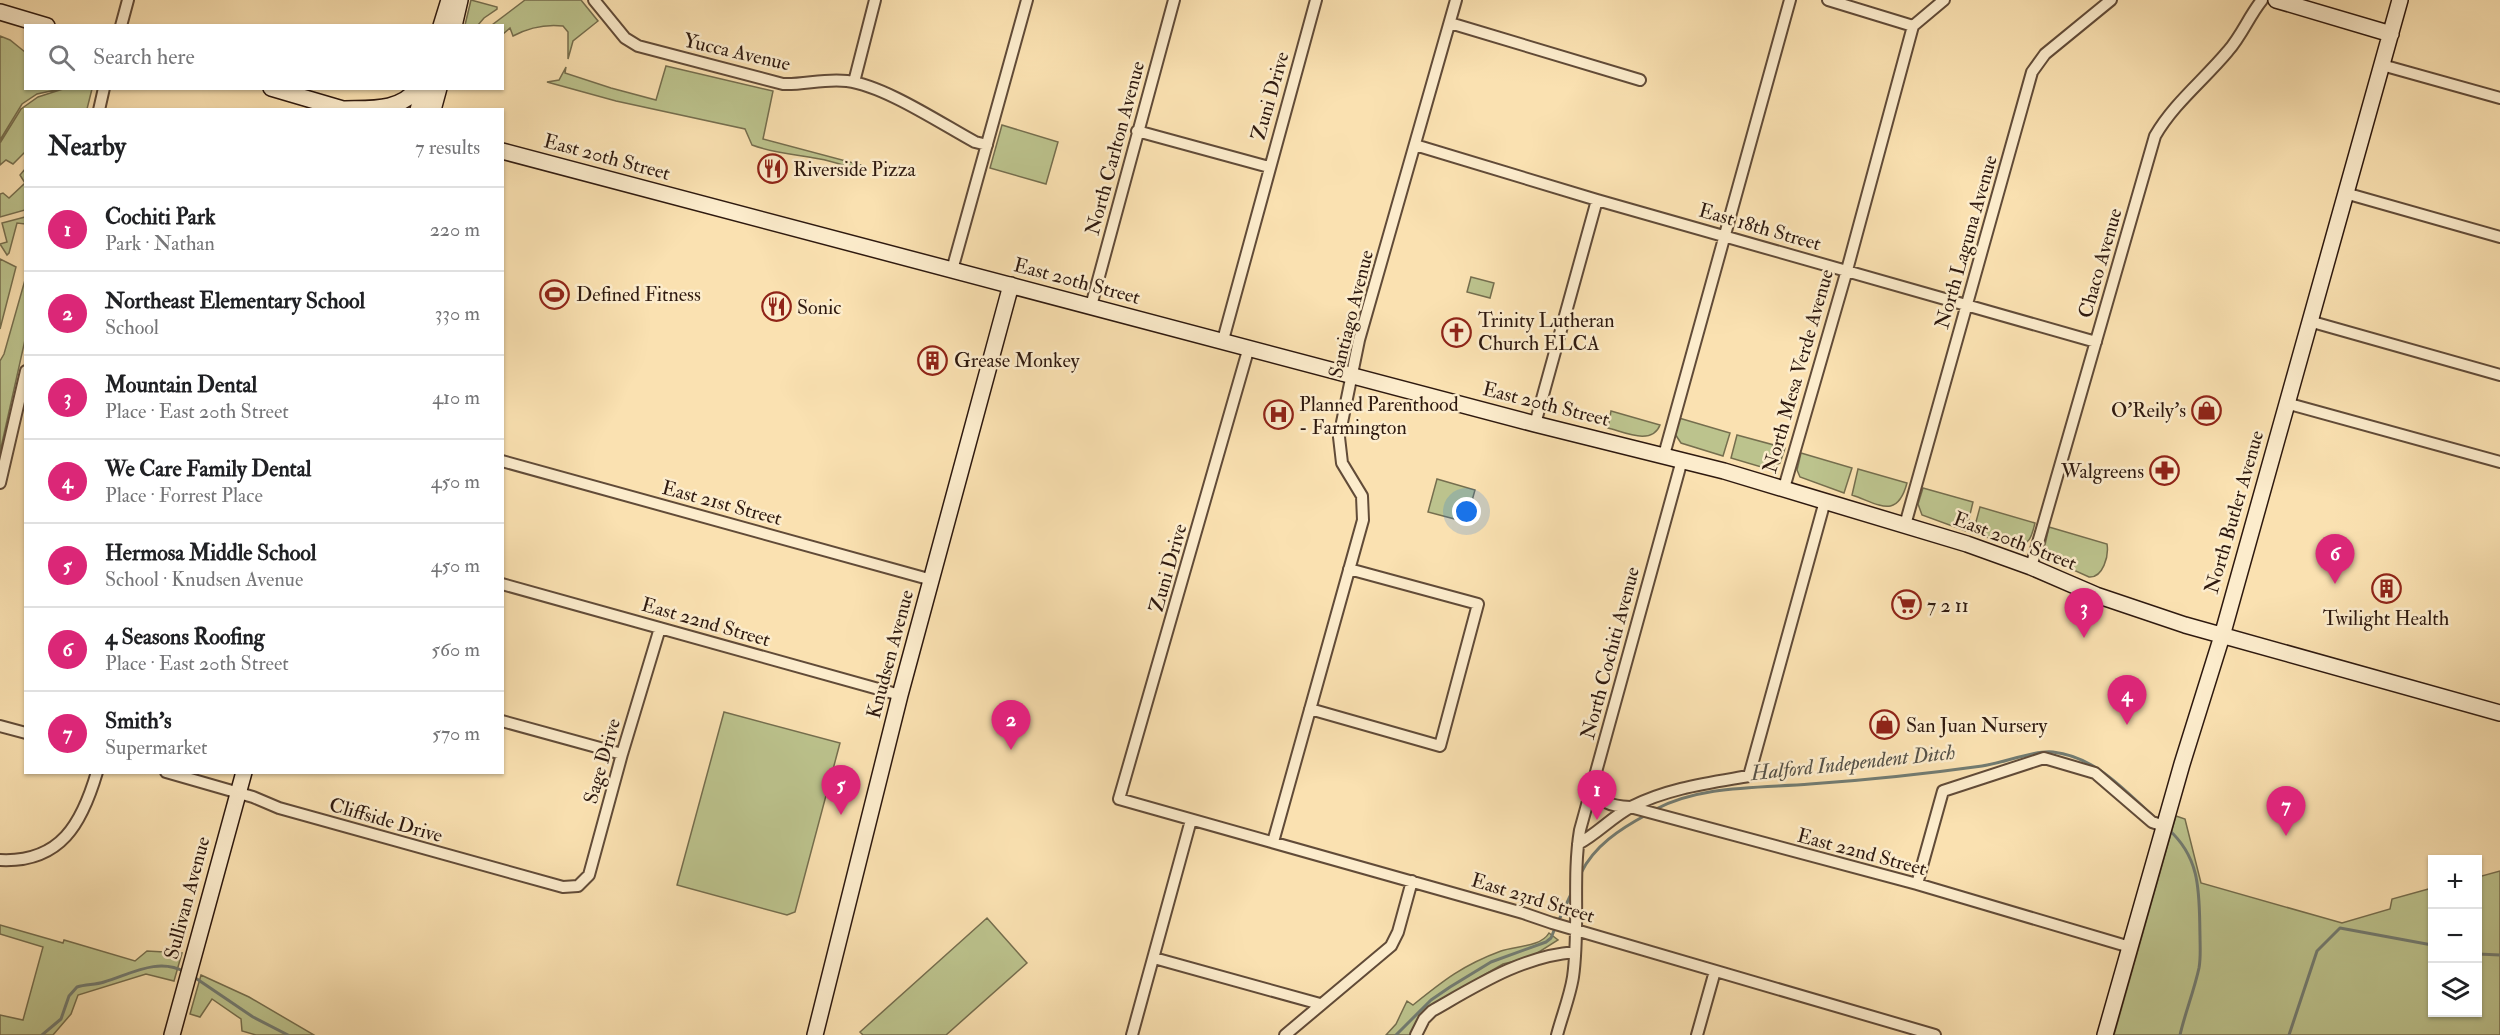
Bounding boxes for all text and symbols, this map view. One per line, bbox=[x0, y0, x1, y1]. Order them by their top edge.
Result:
search box bbox=[24, 24, 504, 90]
street label: Yucca Avenue bbox=[681, 28, 793, 76]
icon: search bbox=[45, 41, 78, 74]
text: Search here bbox=[93, 43, 195, 71]
street label: Zuni Drive bbox=[1245, 49, 1295, 143]
street label: North Carlton Avenue bbox=[1080, 58, 1150, 238]
street label: East 20th Street bbox=[541, 128, 673, 186]
text: Nearby bbox=[48, 131, 126, 163]
text: 7 results bbox=[415, 135, 480, 160]
street label: North Laguna Avenue bbox=[1929, 152, 2003, 332]
restaurant icon: Riverside Pizza bbox=[756, 153, 788, 185]
place label: Riverside Pizza bbox=[793, 157, 917, 182]
street label: East 18th Street bbox=[1696, 198, 1825, 257]
text: Cochiti Park bbox=[105, 203, 216, 231]
street label: Chaco Avenue bbox=[2072, 205, 2128, 321]
text: 1 bbox=[64, 217, 71, 242]
text: 220 m bbox=[430, 217, 480, 242]
text: Park · Nathan bbox=[105, 231, 215, 256]
street label: Santiago Avenue bbox=[1323, 247, 1379, 381]
street label: East 20th Street bbox=[1011, 252, 1143, 310]
street label: North Mesa Verde Avenue bbox=[1757, 266, 1839, 476]
sports icon: Defined Fitness bbox=[539, 278, 571, 310]
place label: Defined Fitness bbox=[576, 282, 701, 307]
text: Northeast Elementary School bbox=[105, 287, 365, 315]
restaurant icon: Sonic bbox=[760, 291, 792, 323]
place label: Sonic bbox=[797, 295, 841, 320]
text: 2 bbox=[62, 301, 73, 326]
text: 330 m bbox=[435, 301, 480, 326]
place label: Trinity Lutheran Church ELCA bbox=[1478, 308, 1615, 356]
text: School bbox=[105, 315, 159, 340]
church icon: Trinity Lutheran Church ELCA bbox=[1441, 316, 1473, 348]
building icon: Grease Monkey bbox=[917, 344, 949, 376]
place label: Grease Monkey bbox=[954, 348, 1081, 373]
text: Mountain Dental bbox=[105, 371, 257, 399]
street label: East 20th Street bbox=[1480, 376, 1613, 432]
text: 3 bbox=[64, 385, 71, 410]
text: 410 m bbox=[432, 385, 480, 410]
place label: Planned Parenthood - Farmington bbox=[1299, 392, 1459, 440]
shop icon: O'Reily's bbox=[2191, 394, 2223, 426]
place label: O'Reily's bbox=[2111, 398, 2186, 423]
text: Place · East 20th Street bbox=[105, 399, 289, 424]
hospital icon: Planned Parenthood - Farmington bbox=[1262, 399, 1294, 431]
street label: North Butler Avenue bbox=[2199, 428, 2269, 596]
text: We Care Family Dental bbox=[105, 455, 311, 483]
pharmacy icon: Walgreens bbox=[2149, 455, 2181, 487]
place label: Walgreens bbox=[2060, 459, 2144, 484]
text: 4 bbox=[62, 469, 73, 494]
text: 450 m bbox=[431, 469, 480, 494]
street label: East 21st Street bbox=[659, 475, 785, 531]
text: Place · Forrest Place bbox=[105, 483, 263, 508]
your location bbox=[1452, 497, 1481, 526]
street label: East 20th Street bbox=[1950, 506, 2081, 576]
street label: Zuni Drive bbox=[1143, 521, 1193, 615]
pin: 6 bbox=[2316, 534, 2354, 584]
text: Hermosa Middle School bbox=[105, 539, 316, 567]
text: 5 bbox=[63, 553, 72, 578]
text: 450 m bbox=[431, 553, 480, 578]
street label: North Cochiti Avenue bbox=[1575, 564, 1645, 742]
text: School · Knudsen Avenue bbox=[105, 567, 303, 592]
building icon: Twilight Health bbox=[2370, 572, 2402, 604]
street label: Knudsen Avenue bbox=[861, 587, 919, 721]
pin: 3 bbox=[2064, 588, 2104, 638]
supermarket icon: 7 2 11 bbox=[1890, 589, 1922, 621]
street label: East 22nd Street bbox=[639, 592, 774, 652]
place label: 7 2 11 bbox=[1927, 593, 1969, 618]
place label: Twilight Health bbox=[2323, 606, 2450, 631]
text: 4 Seasons Roofing bbox=[105, 623, 265, 651]
text: 6 bbox=[62, 637, 73, 662]
text: 560 m bbox=[431, 637, 480, 662]
text: Place · East 20th Street bbox=[105, 651, 289, 676]
pin: 4 bbox=[2108, 676, 2146, 725]
pin: 2 bbox=[992, 700, 1030, 750]
text: Smith's bbox=[105, 707, 171, 735]
shop icon: San Juan Nursery bbox=[1869, 709, 1901, 741]
place label: San Juan Nursery bbox=[1906, 713, 2049, 738]
street label: Sage Drive bbox=[578, 715, 626, 807]
text: 7 bbox=[63, 721, 72, 746]
text: 570 m bbox=[432, 721, 480, 746]
text: Supermarket bbox=[105, 735, 208, 760]
water label: Halford Independent Ditch bbox=[1748, 739, 1957, 787]
pin: 5 bbox=[822, 766, 860, 815]
pin: 1 bbox=[1578, 770, 1616, 820]
pin: 7 bbox=[2266, 786, 2306, 836]
street label: Cliffside Drive bbox=[326, 792, 446, 848]
street label: East 22nd Street bbox=[1795, 823, 1930, 881]
street label: Sullivan Avenue bbox=[159, 834, 215, 962]
map controls bbox=[2428, 855, 2482, 1017]
button: + bbox=[2428, 855, 2482, 909]
street label: East 23rd Street bbox=[1468, 867, 1598, 929]
button: − bbox=[2428, 909, 2482, 963]
button: layers bbox=[2428, 963, 2482, 1017]

